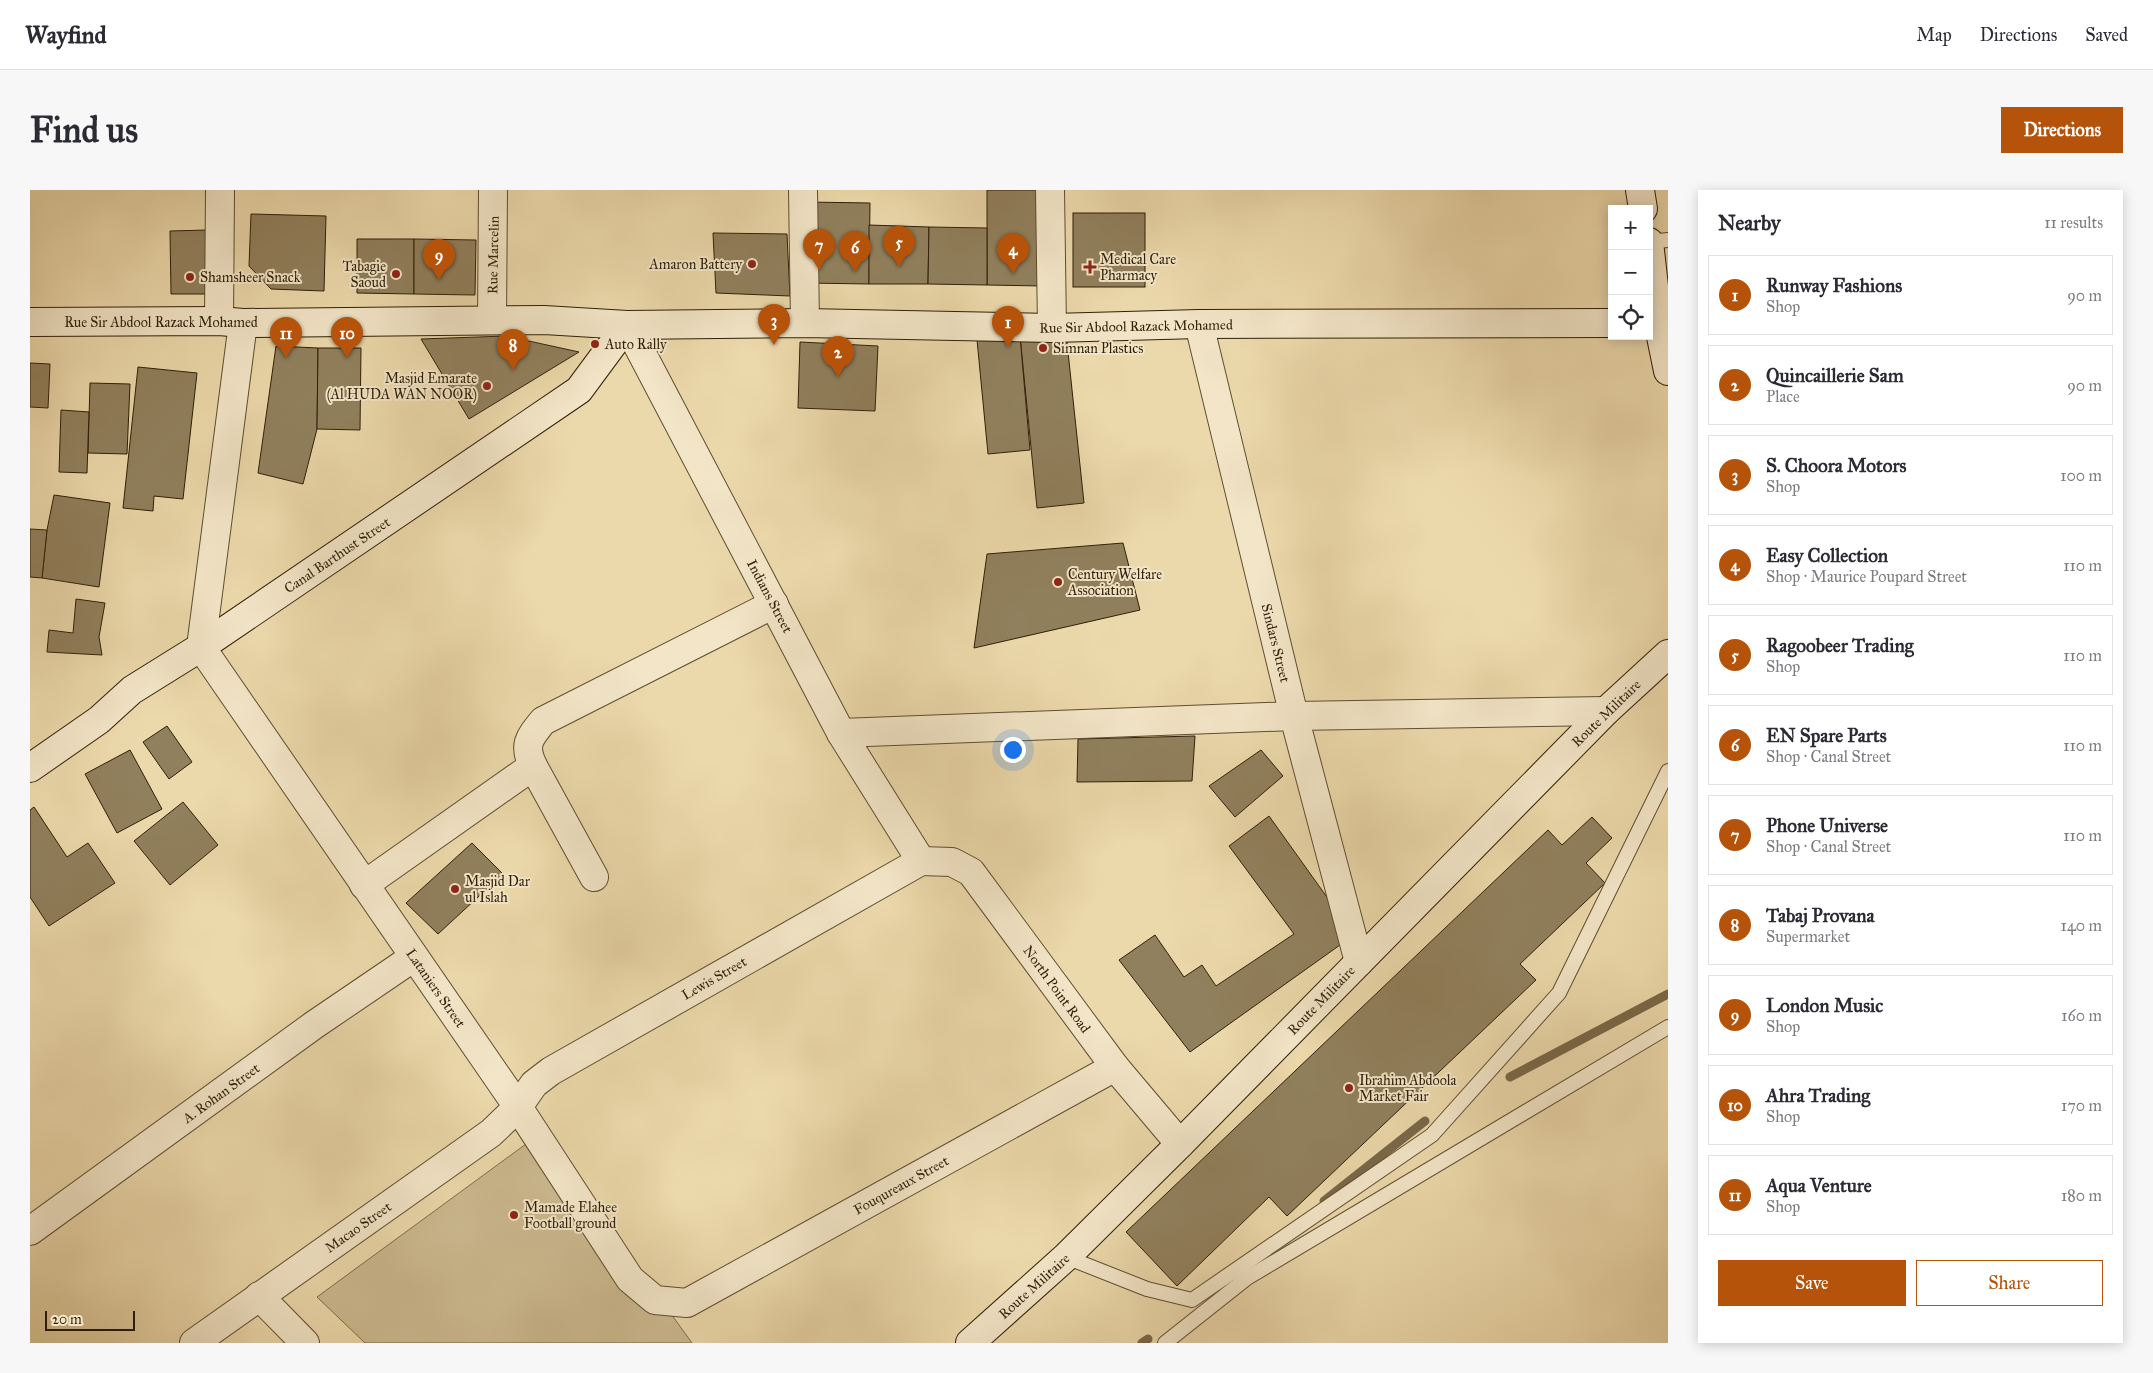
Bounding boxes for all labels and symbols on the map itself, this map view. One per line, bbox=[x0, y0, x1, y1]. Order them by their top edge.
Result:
street label: Rue Marcelin bbox=[484, 215, 503, 294]
pin: 5 bbox=[883, 226, 915, 267]
pin: 7 bbox=[803, 229, 835, 270]
pin: 6 bbox=[839, 231, 871, 272]
pin: 4 bbox=[997, 233, 1029, 274]
pin: 9 bbox=[423, 239, 455, 280]
place label: Medical Care Pharmacy bbox=[1100, 251, 1176, 284]
place label: Amaron Battery bbox=[648, 256, 742, 273]
place label: Tabagie Saoud bbox=[342, 258, 386, 291]
marker: Amaron Battery bbox=[746, 258, 758, 270]
marker: Medical Care Pharmacy bbox=[1084, 261, 1096, 273]
marker: Tabagie Saoud bbox=[390, 268, 402, 280]
place label: Shamsheer Snack bbox=[200, 269, 301, 286]
marker: Shamsheer Snack bbox=[184, 271, 196, 283]
pin: 3 bbox=[758, 304, 790, 345]
pin: 1 bbox=[992, 306, 1024, 347]
street label: Rue Sir Abdool Razack Mohamed bbox=[64, 314, 258, 331]
street label: Rue Sir Abdool Razack Mohamed bbox=[1039, 316, 1233, 337]
pin: 11 bbox=[270, 317, 302, 358]
pin: 10 bbox=[331, 317, 363, 358]
pin: 8 bbox=[497, 329, 529, 370]
place label: Auto Rally bbox=[604, 336, 667, 353]
pin: 2 bbox=[822, 336, 854, 377]
marker: Auto Rally bbox=[589, 338, 601, 350]
place label: Simnan Plastics bbox=[1053, 340, 1143, 357]
marker: Simnan Plastics bbox=[1037, 342, 1049, 354]
place label: Masjid Emarate (Al HUDA WAN NOOR) bbox=[327, 370, 477, 404]
marker: Masjid Emarate (Al HUDA WAN NOOR) bbox=[481, 380, 493, 392]
street label: Canal Barthust Street bbox=[281, 514, 394, 597]
street label: Indians Street bbox=[743, 557, 796, 636]
place label: Century Welfare Association bbox=[1067, 566, 1162, 599]
marker: Century Welfare Association bbox=[1052, 576, 1064, 588]
street label: Sindars Street bbox=[1258, 602, 1294, 684]
street label: Route Militaire bbox=[1568, 676, 1645, 751]
your location bbox=[1000, 737, 1026, 763]
place label: Masjid Dar ul Islah bbox=[465, 873, 531, 906]
marker: Masjid Dar ul Islah bbox=[449, 883, 461, 895]
street label: North Point Road bbox=[1019, 942, 1094, 1036]
street label: Lataniers Street bbox=[402, 946, 469, 1031]
street label: Lewis Street bbox=[679, 953, 750, 1004]
street label: Route Militaire bbox=[1284, 962, 1359, 1039]
street label: A. Rohan Street bbox=[179, 1060, 263, 1128]
place label: Ibrahim Abdoola Market Fair bbox=[1359, 1072, 1457, 1105]
marker: Ibrahim Abdoola Market Fair bbox=[1343, 1082, 1355, 1094]
street label: Fouqureaux Street bbox=[851, 1152, 952, 1219]
street label: Macao Street bbox=[322, 1198, 395, 1256]
place label: Mamade Elahee Football ground bbox=[524, 1199, 617, 1232]
marker: Mamade Elahee Football ground bbox=[508, 1209, 520, 1221]
street label: Route Militaire bbox=[995, 1250, 1073, 1323]
scale bar bbox=[45, 1308, 135, 1331]

